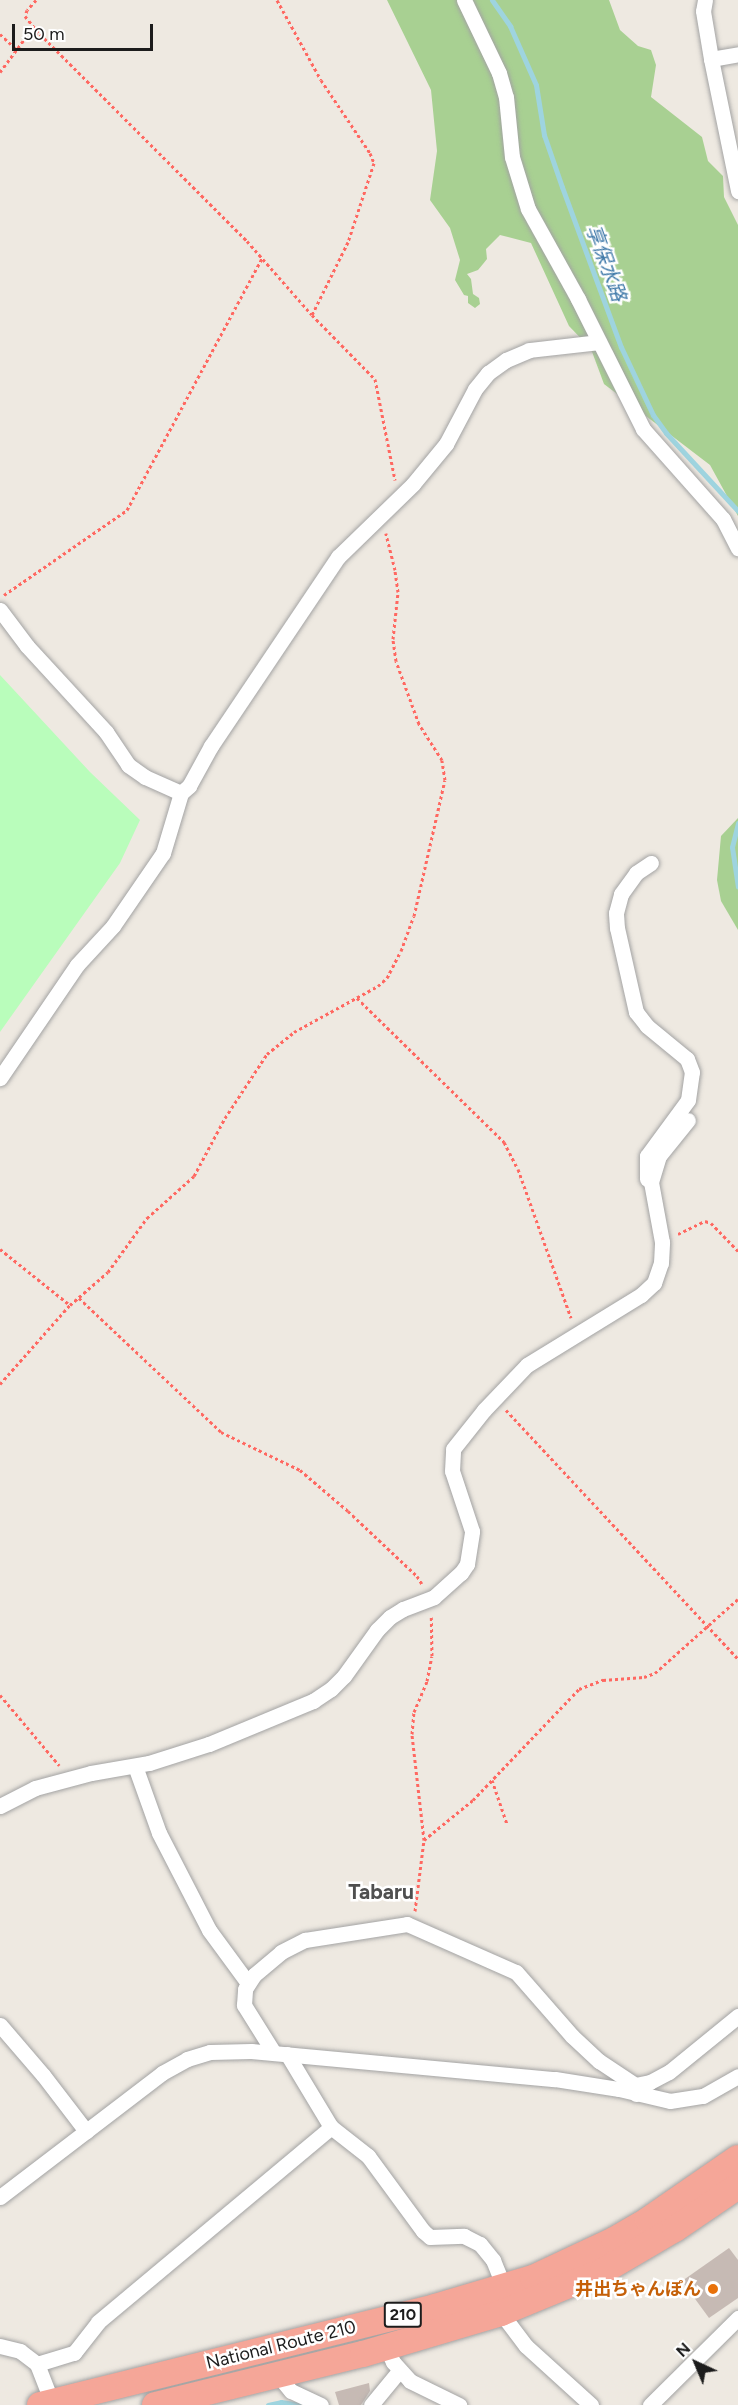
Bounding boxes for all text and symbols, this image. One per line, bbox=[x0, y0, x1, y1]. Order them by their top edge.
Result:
scale bar bbox=[15, 12, 156, 50]
text: 50 m bbox=[23, 23, 65, 45]
water label: 享保水路 bbox=[581, 221, 631, 305]
district label: Tabaru bbox=[348, 1879, 414, 1905]
place label: 井出ちゃんぽん bbox=[575, 2278, 701, 2300]
marker: 井出ちゃんぽん bbox=[706, 2282, 720, 2296]
road number: 210 bbox=[384, 2302, 422, 2328]
street label: National Route 210 bbox=[204, 2316, 358, 2374]
north arrow bbox=[666, 2333, 726, 2393]
text: N bbox=[672, 2339, 694, 2361]

